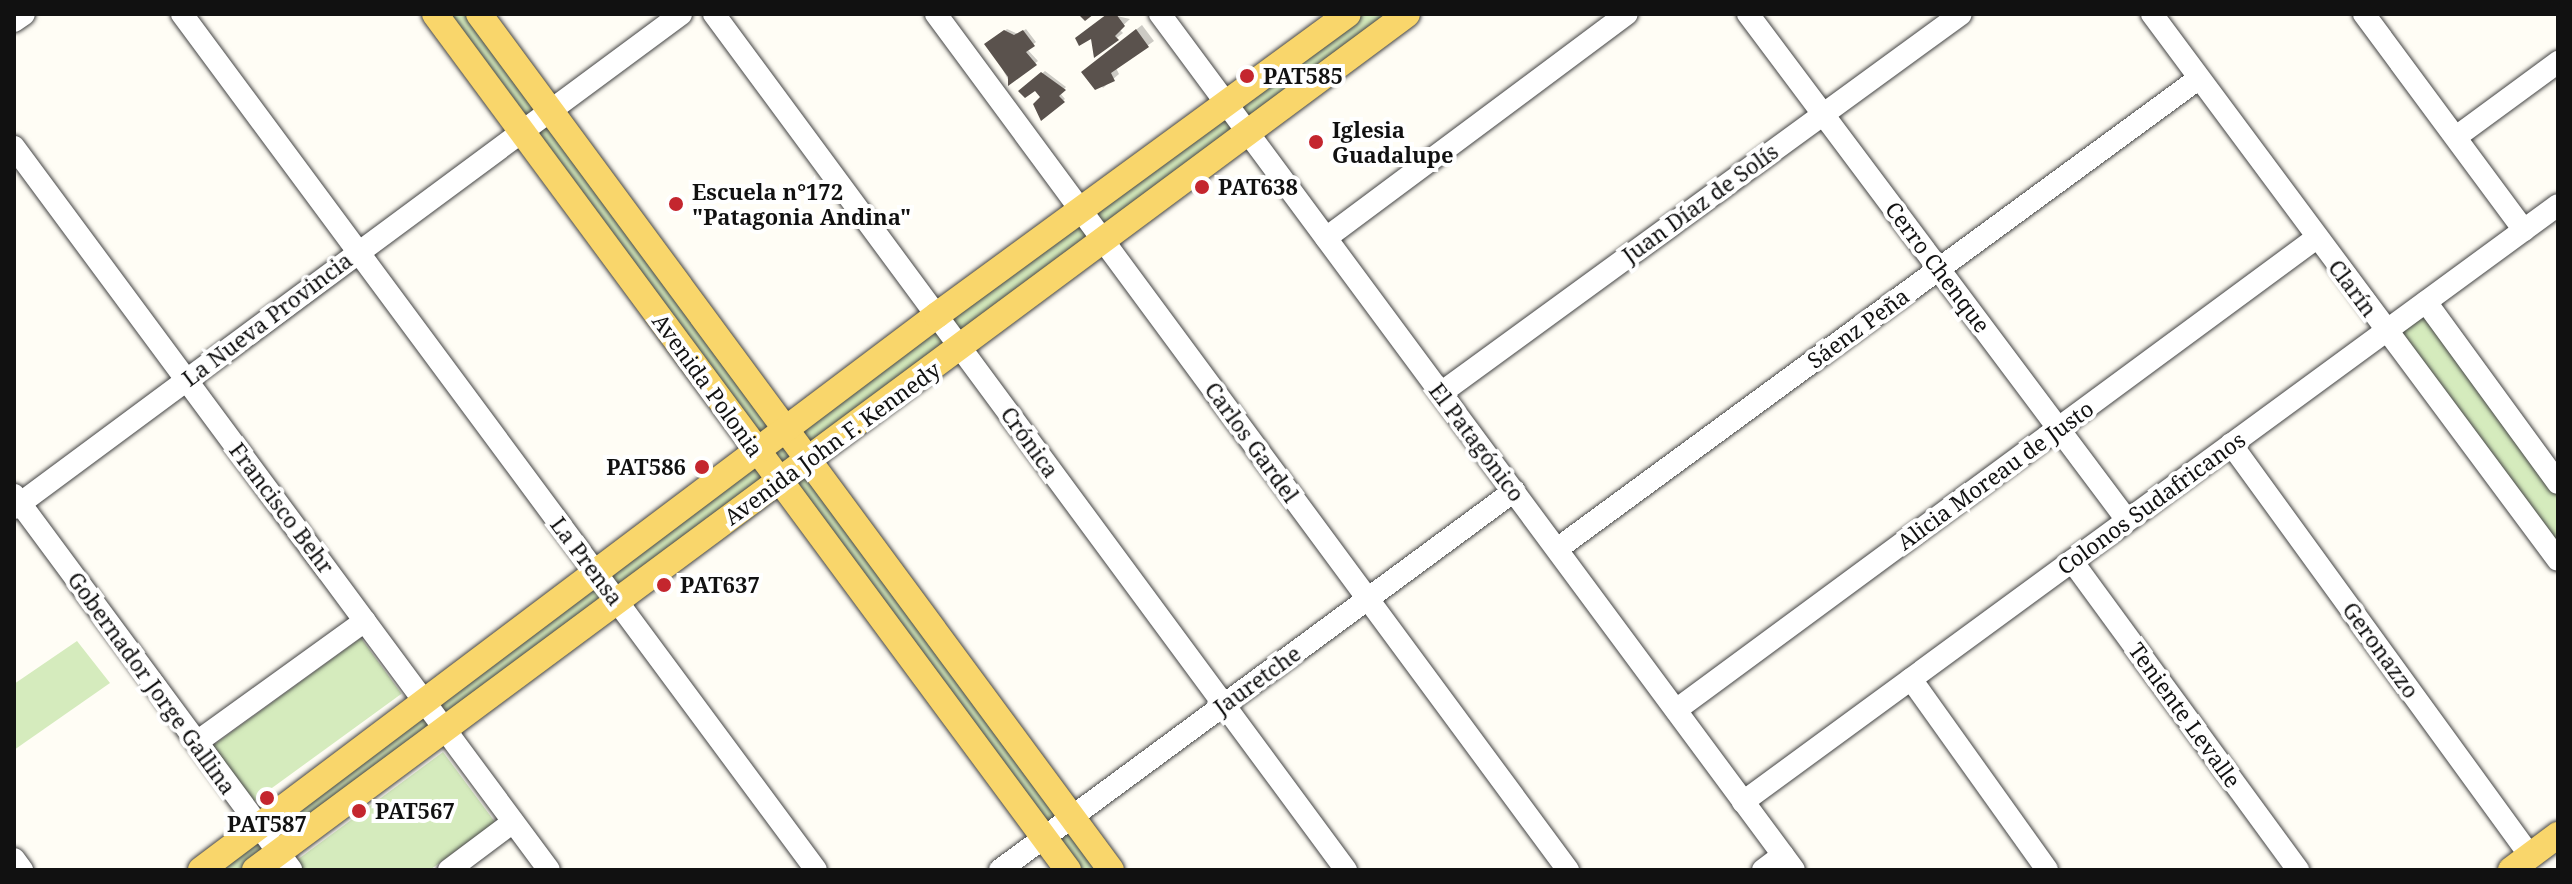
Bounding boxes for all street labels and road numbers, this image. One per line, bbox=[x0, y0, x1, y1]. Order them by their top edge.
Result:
street label: Juan Díaz de Solís bbox=[1617, 138, 1783, 268]
street label: Cerro Chenque bbox=[1880, 196, 1996, 338]
street label: La Nueva Provincia bbox=[177, 247, 357, 391]
street label: Clarín bbox=[2323, 254, 2383, 322]
street label: Sáenz Peña bbox=[1802, 282, 1914, 374]
street label: Avenida Polonia bbox=[647, 308, 769, 462]
street label: Avenida John F. Kennedy bbox=[719, 356, 945, 530]
street label: Carlos Gardel bbox=[1200, 377, 1304, 507]
street label: El Patagónico bbox=[1424, 378, 1530, 506]
street label: Alicia Moreau de Justo bbox=[1892, 395, 2098, 555]
street label: Crónica bbox=[996, 401, 1064, 483]
street label: Colonos Sudafricanos bbox=[2052, 426, 2250, 580]
street label: Francisco Behr bbox=[224, 437, 340, 579]
street label: La Prensa bbox=[545, 512, 629, 610]
street label: Gobernador Jorge Gallina bbox=[62, 567, 242, 799]
street label: Geronazzo bbox=[2337, 597, 2425, 703]
street label: Teniente Levalle bbox=[2124, 637, 2246, 793]
street label: Jauretche bbox=[1209, 640, 1305, 720]

